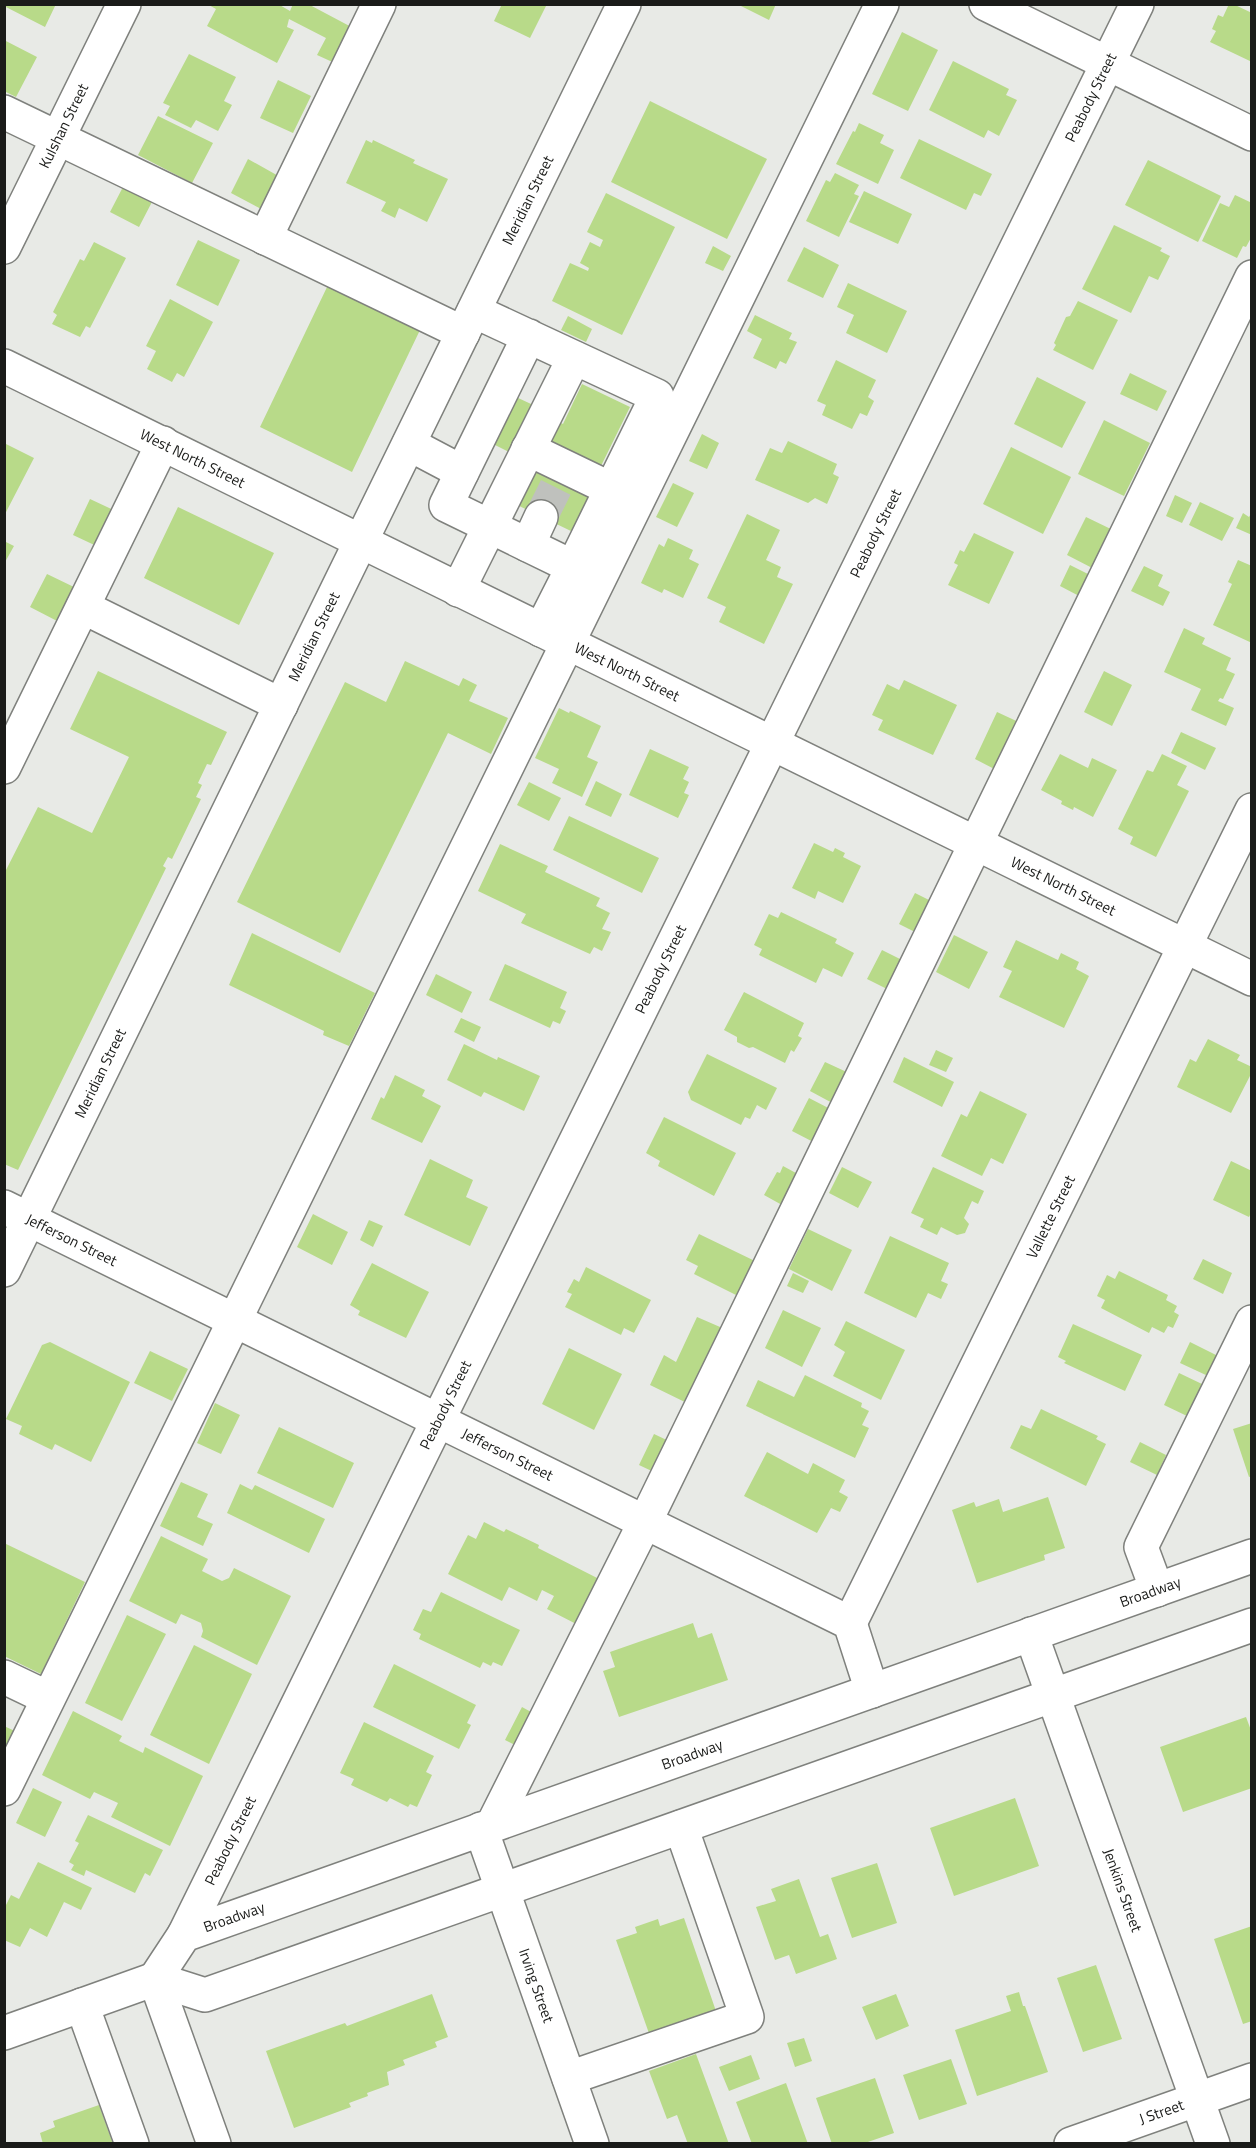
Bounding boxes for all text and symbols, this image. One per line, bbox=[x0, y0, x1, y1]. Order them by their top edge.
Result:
street label: Peabody Street bbox=[1059, 48, 1122, 146]
street label: Kulshan Street bbox=[33, 79, 94, 172]
street label: Meridian Street bbox=[496, 151, 559, 249]
street label: West North Street bbox=[136, 423, 250, 494]
street label: Peabody Street bbox=[844, 484, 907, 582]
street label: Meridian Street bbox=[282, 587, 346, 685]
street label: West North Street bbox=[571, 636, 684, 707]
street label: West North Street bbox=[1007, 850, 1121, 922]
street label: Peabody Street bbox=[628, 920, 692, 1018]
street label: Meridian Street bbox=[68, 1024, 132, 1122]
street label: Vallette Street bbox=[1020, 1170, 1081, 1262]
street label: Jefferson Street bbox=[22, 1207, 122, 1272]
street label: Peabody Street bbox=[413, 1356, 477, 1453]
street label: Jefferson Street bbox=[458, 1422, 558, 1487]
street label: Broadway bbox=[1116, 1570, 1184, 1613]
street label: Broadway bbox=[658, 1733, 726, 1776]
street label: Peabody Street bbox=[198, 1791, 262, 1889]
street label: Jenkins Street bbox=[1097, 1845, 1149, 1936]
street label: Broadway bbox=[200, 1895, 268, 1938]
street label: Irving Street bbox=[513, 1945, 561, 2026]
street label: J Street bbox=[1136, 2093, 1188, 2130]

